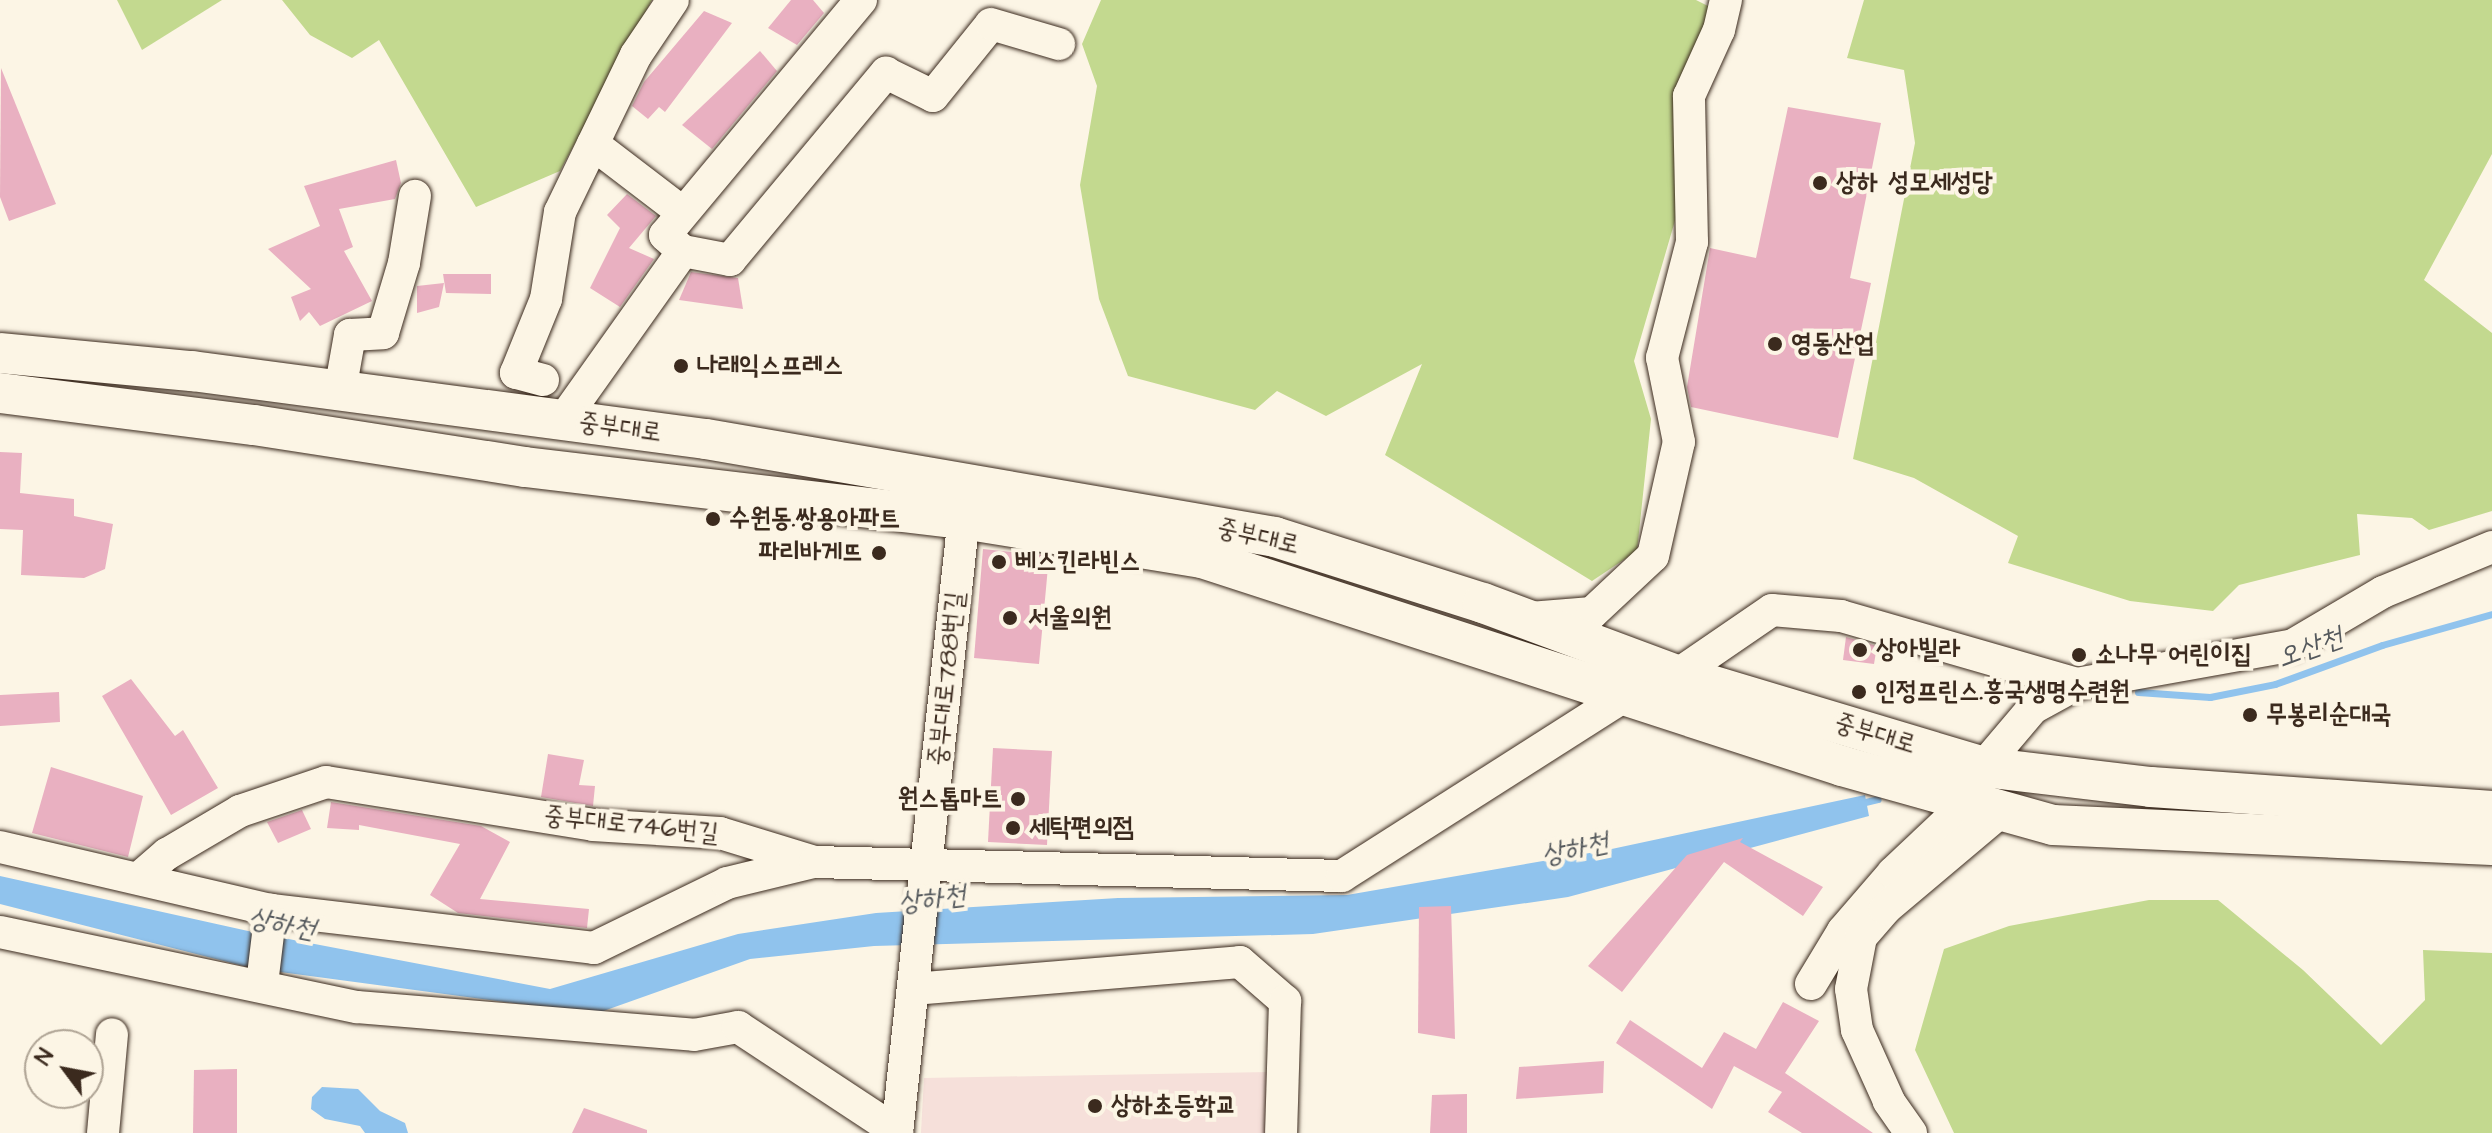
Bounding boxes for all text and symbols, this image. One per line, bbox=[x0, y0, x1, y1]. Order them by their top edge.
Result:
place label: 상하 성모세성당 bbox=[1836, 167, 1993, 199]
marker: 상하 성모세성당 bbox=[1811, 174, 1829, 192]
place label: 영동산업 bbox=[1791, 328, 1875, 360]
marker: 영동산업 bbox=[1766, 335, 1784, 353]
place label: 나래익스프레스 bbox=[697, 350, 843, 382]
marker: 나래익스프레스 bbox=[672, 357, 690, 375]
street label: 중부대로 bbox=[576, 407, 664, 449]
place label: 수원동.쌍용아파트 bbox=[729, 503, 900, 535]
marker: 수원동.쌍용아파트 bbox=[704, 510, 722, 528]
street label: 중부대로 bbox=[1214, 512, 1302, 562]
place label: 파리바게뜨 bbox=[758, 537, 863, 569]
marker: 파리바게뜨 bbox=[870, 544, 888, 562]
place label: 베스킨라빈스 bbox=[1015, 546, 1141, 578]
marker: 베스킨라빈스 bbox=[990, 553, 1008, 571]
street label: 중부대로788번길 bbox=[922, 590, 972, 768]
place label: 서울의원 bbox=[1028, 602, 1112, 634]
marker: 서울의원 bbox=[999, 607, 1021, 629]
water label: 오산천 bbox=[2272, 621, 2348, 675]
place label: 상아빌라 bbox=[1876, 634, 1960, 666]
place label: 소나무 어린이집 bbox=[2095, 639, 2252, 671]
marker: 상아빌라 bbox=[1851, 641, 1869, 659]
marker: 소나무 어린이집 bbox=[2070, 646, 2088, 664]
place label: 인정프린스.흥국생명수련원 bbox=[1875, 676, 2130, 708]
marker: 인정프린스.흥국생명수련원 bbox=[1850, 683, 1868, 701]
place label: 무봉리순대국 bbox=[2266, 699, 2392, 731]
marker: 무봉리순대국 bbox=[2241, 706, 2259, 724]
street label: 중부대로 bbox=[1830, 707, 1920, 761]
place label: 원스톱마트 bbox=[897, 783, 1002, 815]
marker: 원스톱마트 bbox=[1009, 790, 1027, 808]
street label: 중부대로746번길 bbox=[542, 800, 720, 850]
place label: 세탁편의점 bbox=[1029, 812, 1134, 844]
marker: 세탁편의점 bbox=[1004, 819, 1022, 837]
water label: 상하천 bbox=[1538, 826, 1612, 872]
water label: 상하천 bbox=[896, 878, 968, 920]
water label: 상하천 bbox=[246, 901, 318, 947]
north arrow bbox=[24, 1029, 104, 1109]
text: N bbox=[28, 1043, 62, 1071]
place label: 상하초등학교 bbox=[1111, 1090, 1237, 1122]
marker: 상하초등학교 bbox=[1086, 1097, 1104, 1115]

